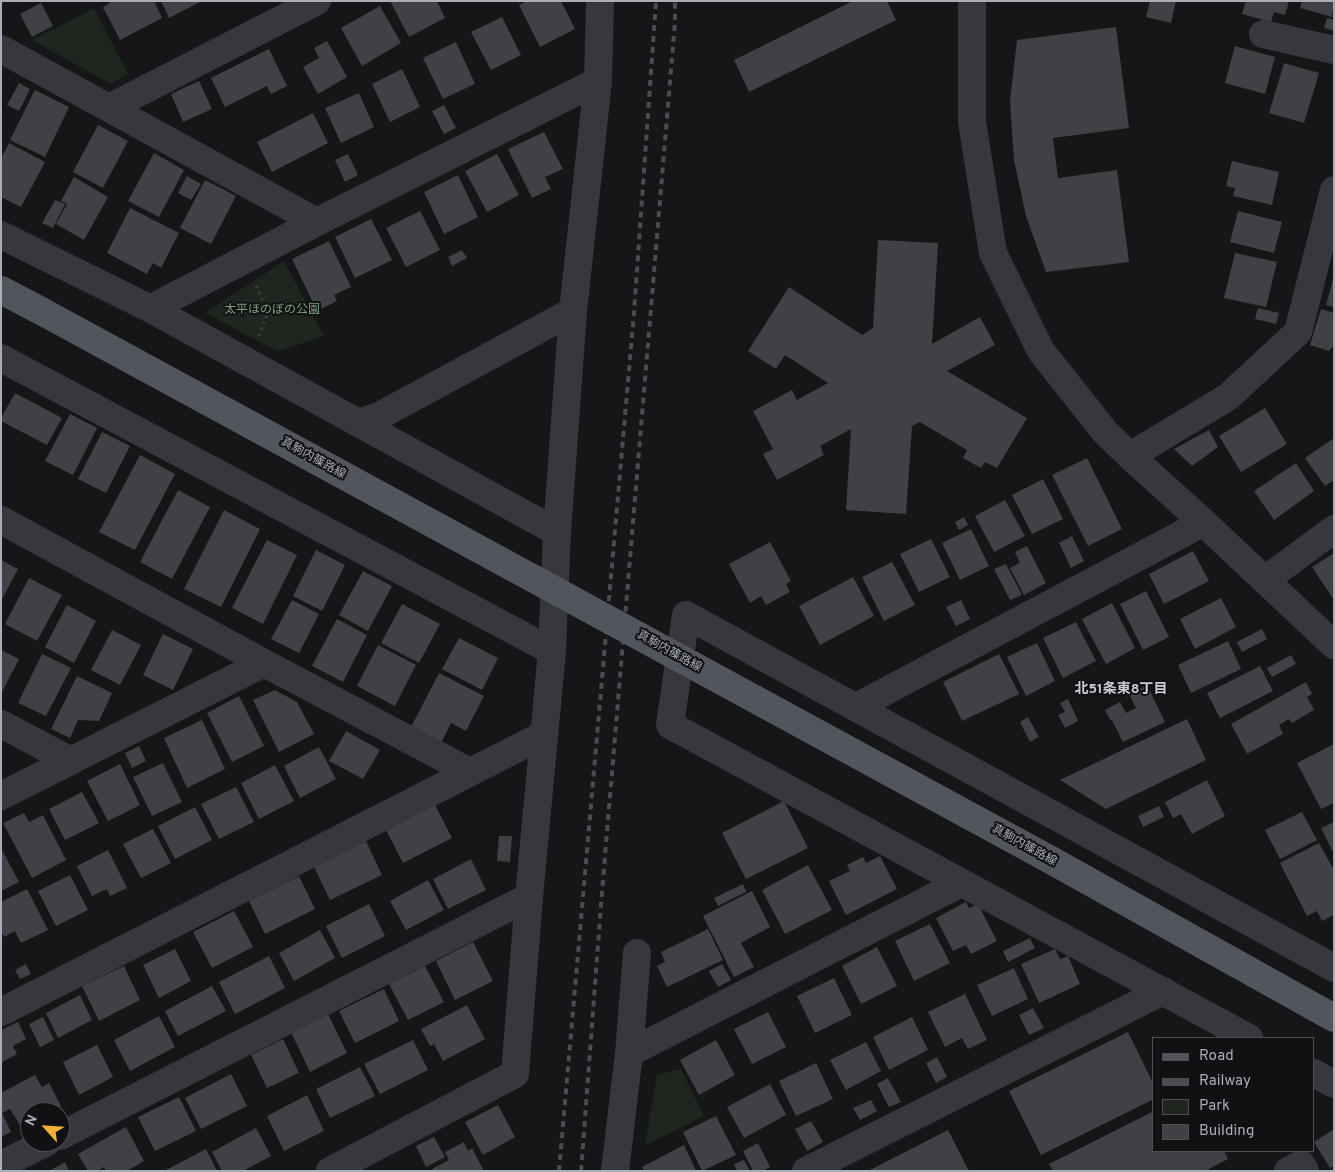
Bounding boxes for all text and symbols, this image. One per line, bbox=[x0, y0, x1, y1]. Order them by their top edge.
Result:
park label: 太平ほのぼの公園 bbox=[224, 304, 320, 318]
street label: 真駒内篠路線 bbox=[278, 435, 348, 483]
street label: 真駒内篠路線 bbox=[634, 628, 704, 676]
district label: 北51条東8丁目 bbox=[1075, 682, 1167, 698]
street label: 真駒内篠路線 bbox=[989, 822, 1059, 870]
legend bbox=[1152, 1037, 1315, 1152]
text: Road bbox=[1199, 1047, 1234, 1066]
text: Railway bbox=[1199, 1072, 1251, 1091]
text: Park bbox=[1199, 1097, 1230, 1116]
north arrow bbox=[20, 1102, 70, 1152]
text: N bbox=[22, 1112, 42, 1129]
text: Building bbox=[1199, 1122, 1254, 1141]

